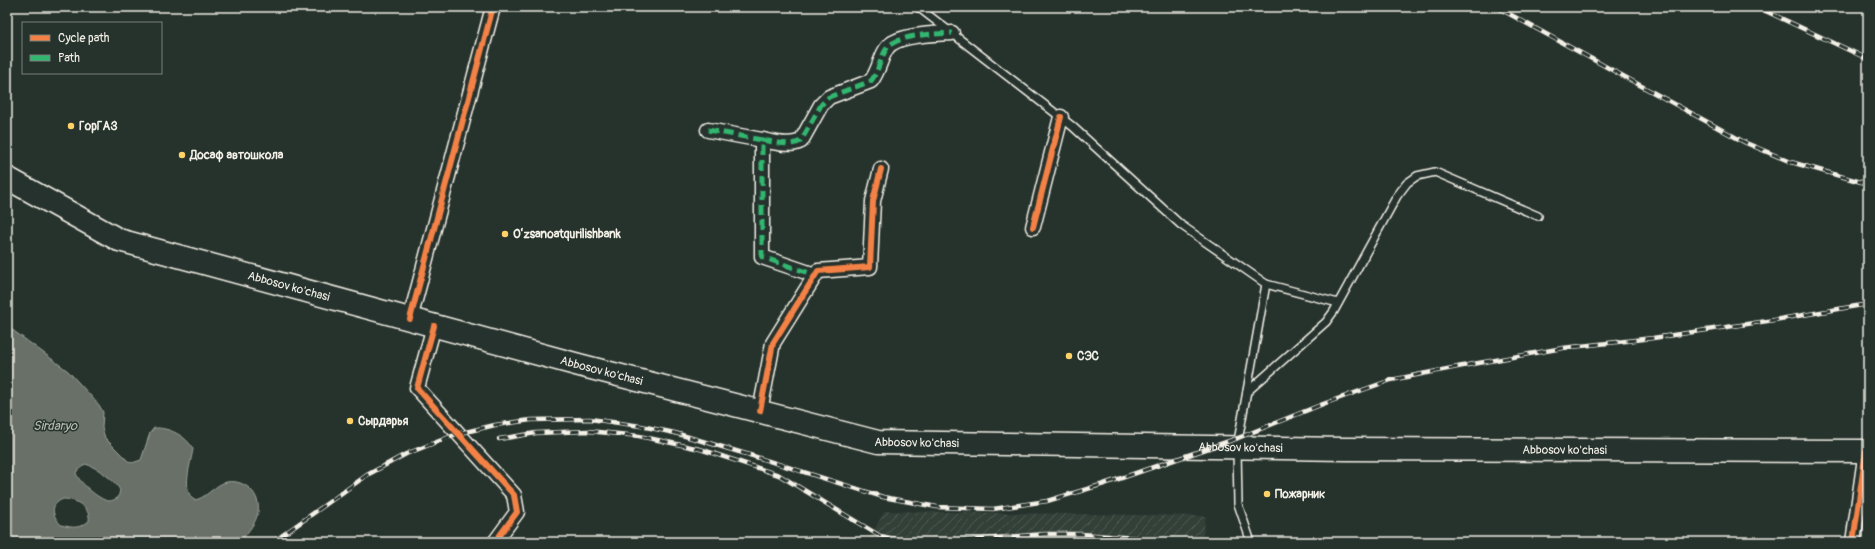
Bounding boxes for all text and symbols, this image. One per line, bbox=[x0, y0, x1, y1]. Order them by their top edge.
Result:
legend bbox=[22, 22, 162, 74]
text: Cycle path bbox=[58, 31, 110, 46]
text: Path bbox=[58, 51, 80, 66]
place label: ГорГАЗ bbox=[79, 119, 118, 134]
marker: ГорГАЗ bbox=[66, 121, 76, 131]
place label: Досаф автошкола bbox=[189, 148, 284, 163]
marker: Досаф автошкола bbox=[177, 150, 187, 160]
place label: Oʻzsanoatqurilishbank bbox=[513, 227, 622, 242]
marker: Oʻzsanoatqurilishbank bbox=[500, 229, 510, 239]
street label: Abbosov ko'chasi bbox=[246, 268, 332, 304]
place label: СЭС bbox=[1077, 349, 1100, 364]
marker: СЭС bbox=[1064, 351, 1074, 361]
street label: Abbosov ko'chasi bbox=[559, 353, 644, 389]
place label: Сырдарья bbox=[358, 414, 409, 429]
marker: Сырдарья bbox=[345, 416, 355, 426]
water label: Sirdaryo bbox=[33, 418, 78, 434]
street label: Abbosov ko'chasi bbox=[874, 434, 959, 451]
street label: Abbosov ko'chasi bbox=[1198, 439, 1283, 456]
street label: Abbosov ko'chasi bbox=[1522, 442, 1607, 458]
place label: Пожарник bbox=[1275, 487, 1326, 502]
marker: Пожарник bbox=[1262, 489, 1272, 499]

